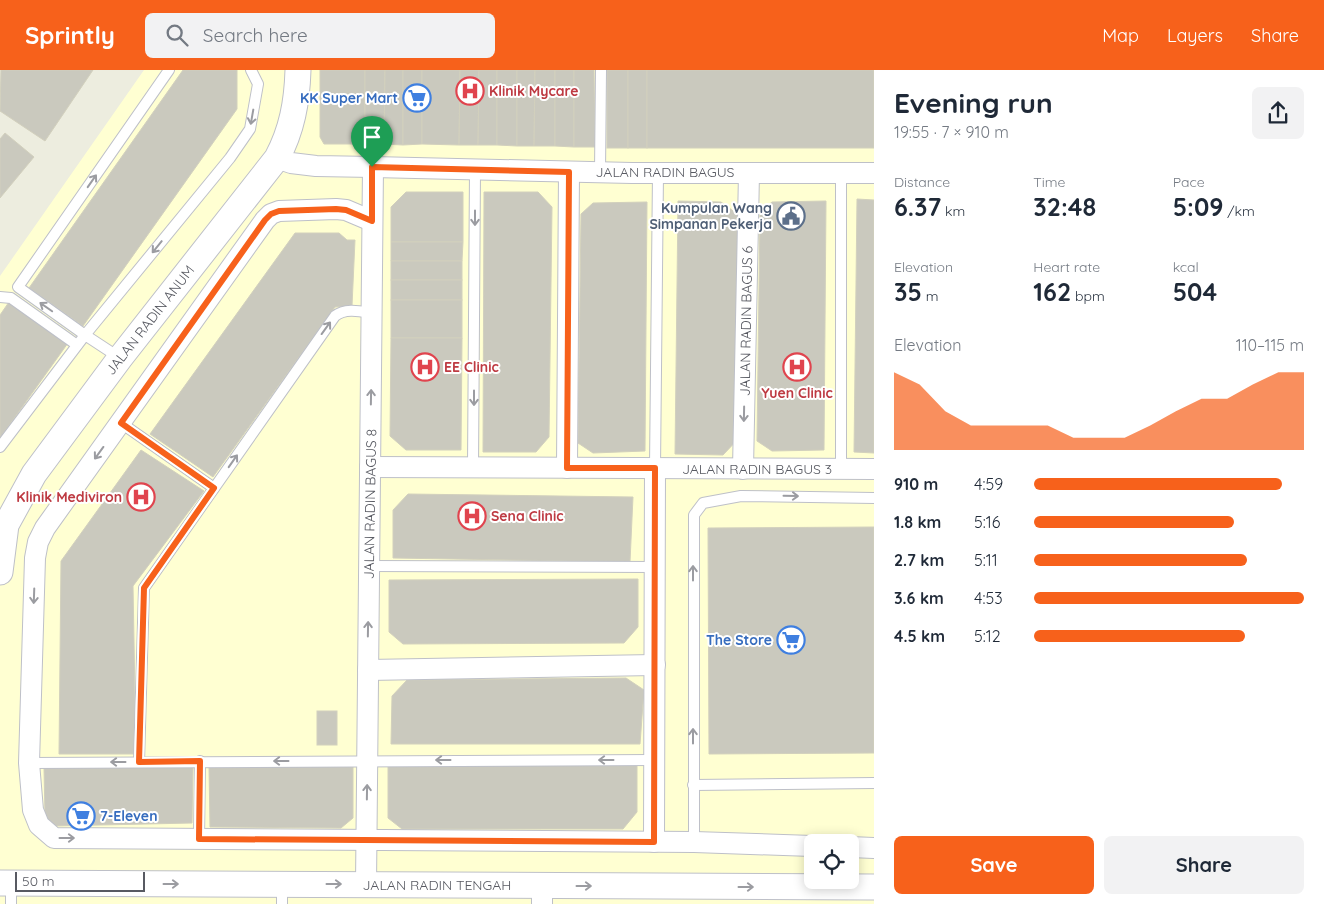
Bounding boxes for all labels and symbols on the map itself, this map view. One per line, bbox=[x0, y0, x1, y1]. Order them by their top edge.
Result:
hospital icon: Klinik Mycare bbox=[455, 76, 485, 106]
place label: Klinik Mycare bbox=[489, 82, 579, 100]
supermarket icon: KK Super Mart bbox=[402, 83, 432, 113]
place label: KK Super Mart bbox=[300, 89, 398, 107]
one-way arrow bbox=[247, 108, 256, 124]
pin bbox=[351, 116, 393, 167]
street label: JALAN RADIN BAGUS bbox=[596, 163, 735, 181]
one-way arrow bbox=[87, 174, 97, 188]
place label: Kumpulan Wang Simpanan Pekerja bbox=[649, 199, 772, 233]
public building icon: Kumpulan Wang Simpanan Pekerja bbox=[776, 201, 806, 231]
one-way arrow bbox=[470, 210, 480, 226]
one-way arrow bbox=[152, 240, 163, 253]
street label: JALAN RADIN BAGUS 6 bbox=[736, 245, 756, 396]
street label: JALAN RADIN ANUM bbox=[102, 262, 198, 378]
one-way arrow bbox=[39, 302, 53, 312]
one-way arrow bbox=[321, 321, 331, 335]
hospital icon: EE Clinic bbox=[410, 352, 440, 382]
hospital icon: Yuen Clinic bbox=[782, 352, 812, 382]
place label: EE Clinic bbox=[444, 358, 499, 376]
place label: Yuen Clinic bbox=[761, 384, 833, 402]
one-way arrow bbox=[366, 389, 375, 405]
one-way arrow bbox=[469, 390, 479, 406]
one-way arrow bbox=[739, 406, 749, 422]
street label: JALAN RADIN BAGUS 8 bbox=[360, 429, 380, 579]
one-way arrow bbox=[94, 446, 104, 460]
one-way arrow bbox=[228, 454, 238, 468]
street label: JALAN RADIN BAGUS 3 bbox=[682, 460, 832, 478]
hospital icon: Klinik Mediviron bbox=[126, 482, 156, 512]
place label: Klinik Mediviron bbox=[16, 488, 122, 506]
one-way arrow bbox=[782, 492, 798, 501]
hospital icon: Sena Clinic bbox=[457, 501, 487, 531]
place label: Sena Clinic bbox=[491, 507, 563, 525]
one-way arrow bbox=[688, 566, 698, 582]
one-way arrow bbox=[29, 588, 38, 604]
one-way arrow bbox=[363, 621, 373, 638]
supermarket icon: The Store bbox=[776, 625, 806, 655]
place label: The Store bbox=[706, 631, 772, 649]
one-way arrow bbox=[688, 728, 698, 744]
one-way arrow bbox=[435, 755, 452, 765]
one-way arrow bbox=[598, 755, 614, 765]
one-way arrow bbox=[273, 756, 289, 766]
one-way arrow bbox=[110, 757, 126, 767]
one-way arrow bbox=[362, 784, 372, 800]
supermarket icon: 7-Eleven bbox=[66, 801, 96, 831]
place label: 7-Eleven bbox=[100, 807, 157, 825]
one-way arrow bbox=[59, 833, 75, 843]
scale bar bbox=[15, 869, 145, 892]
street label: JALAN RADIN TENGAH bbox=[363, 876, 511, 894]
one-way arrow bbox=[162, 879, 179, 889]
one-way arrow bbox=[325, 879, 341, 889]
one-way arrow bbox=[575, 881, 591, 891]
one-way arrow bbox=[738, 882, 754, 892]

